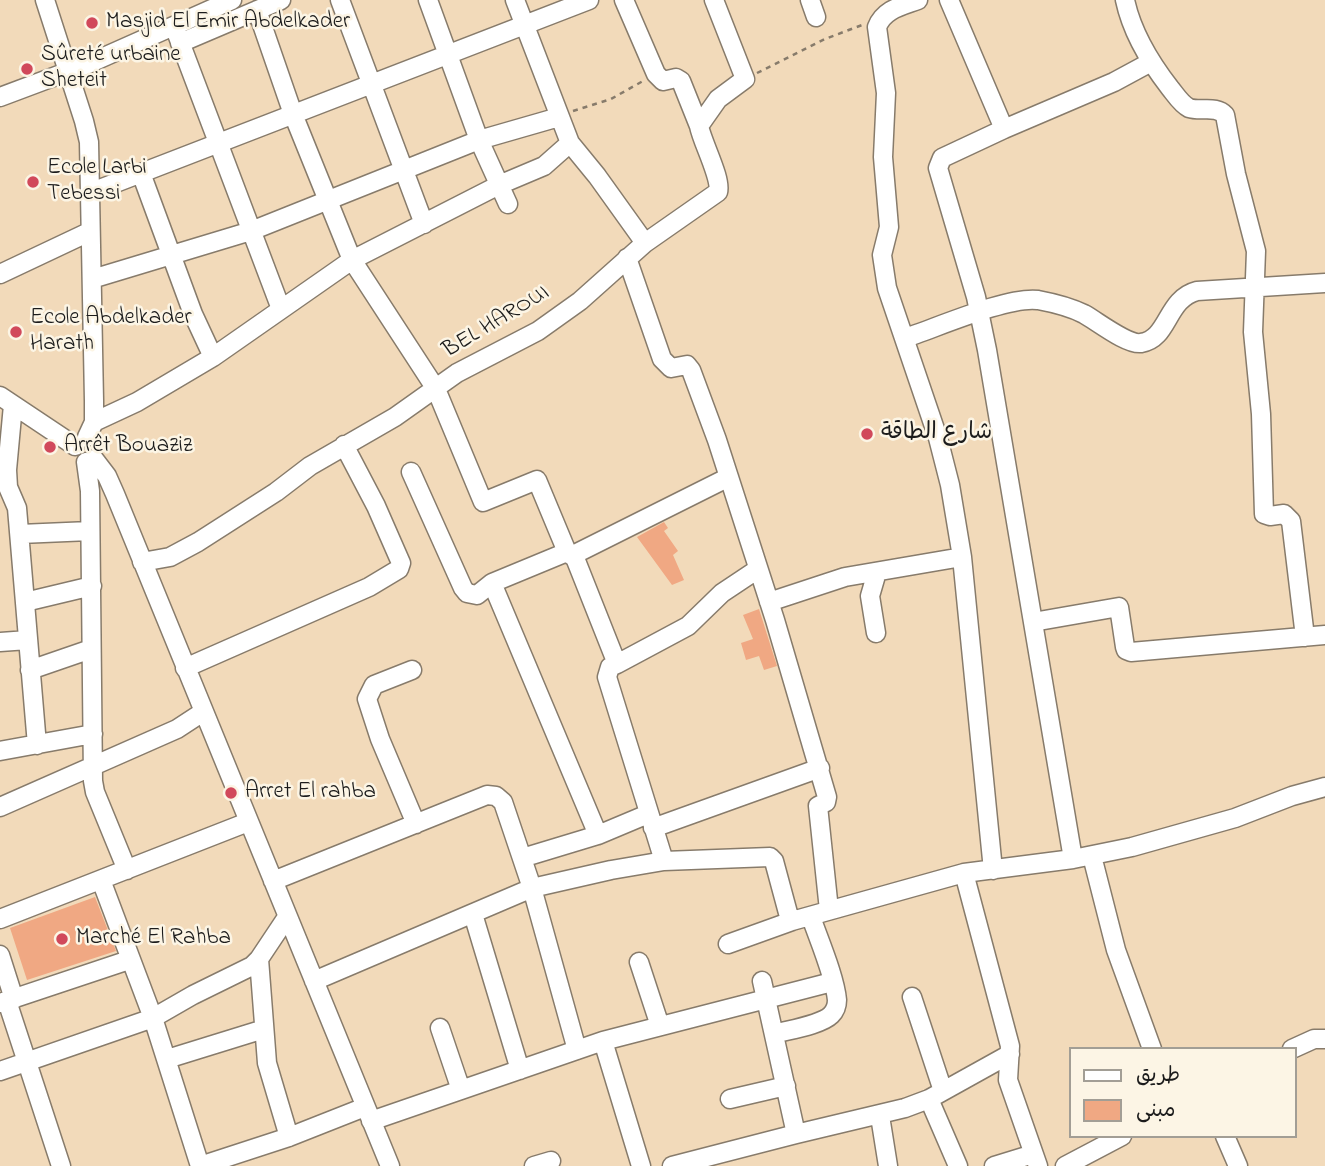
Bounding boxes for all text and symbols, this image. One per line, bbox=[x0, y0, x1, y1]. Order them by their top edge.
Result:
place label: Masjid El Emir Abdelkader bbox=[106, 9, 350, 37]
marker: Masjid El Emir Abdelkader bbox=[84, 15, 100, 31]
place label: Sûreté urbaine Sheteit bbox=[41, 42, 181, 96]
marker: Sûreté urbaine Sheteit bbox=[19, 61, 35, 77]
place label: Ecole Larbi Tebessi bbox=[47, 155, 147, 209]
marker: Ecole Larbi Tebessi bbox=[25, 174, 41, 190]
street label: BEL HAROUI bbox=[439, 280, 555, 366]
place label: Ecole Abdelkader Harath bbox=[30, 305, 192, 359]
marker: Ecole Abdelkader Harath bbox=[8, 324, 24, 340]
place label: شارع الطاقة bbox=[881, 420, 992, 448]
marker: شارع الطاقة bbox=[859, 426, 875, 442]
place label: Arrêt Bouaziz bbox=[64, 433, 193, 461]
marker: Arrêt Bouaziz bbox=[42, 439, 58, 455]
place label: Arret El rahba bbox=[245, 779, 376, 807]
marker: Arret El rahba bbox=[223, 785, 239, 801]
place label: Marché El Rahba bbox=[76, 925, 231, 953]
marker: Marché El Rahba bbox=[54, 931, 70, 947]
legend bbox=[1070, 1047, 1297, 1138]
text: طريق bbox=[1136, 1061, 1180, 1091]
text: مبنى bbox=[1136, 1096, 1175, 1126]

